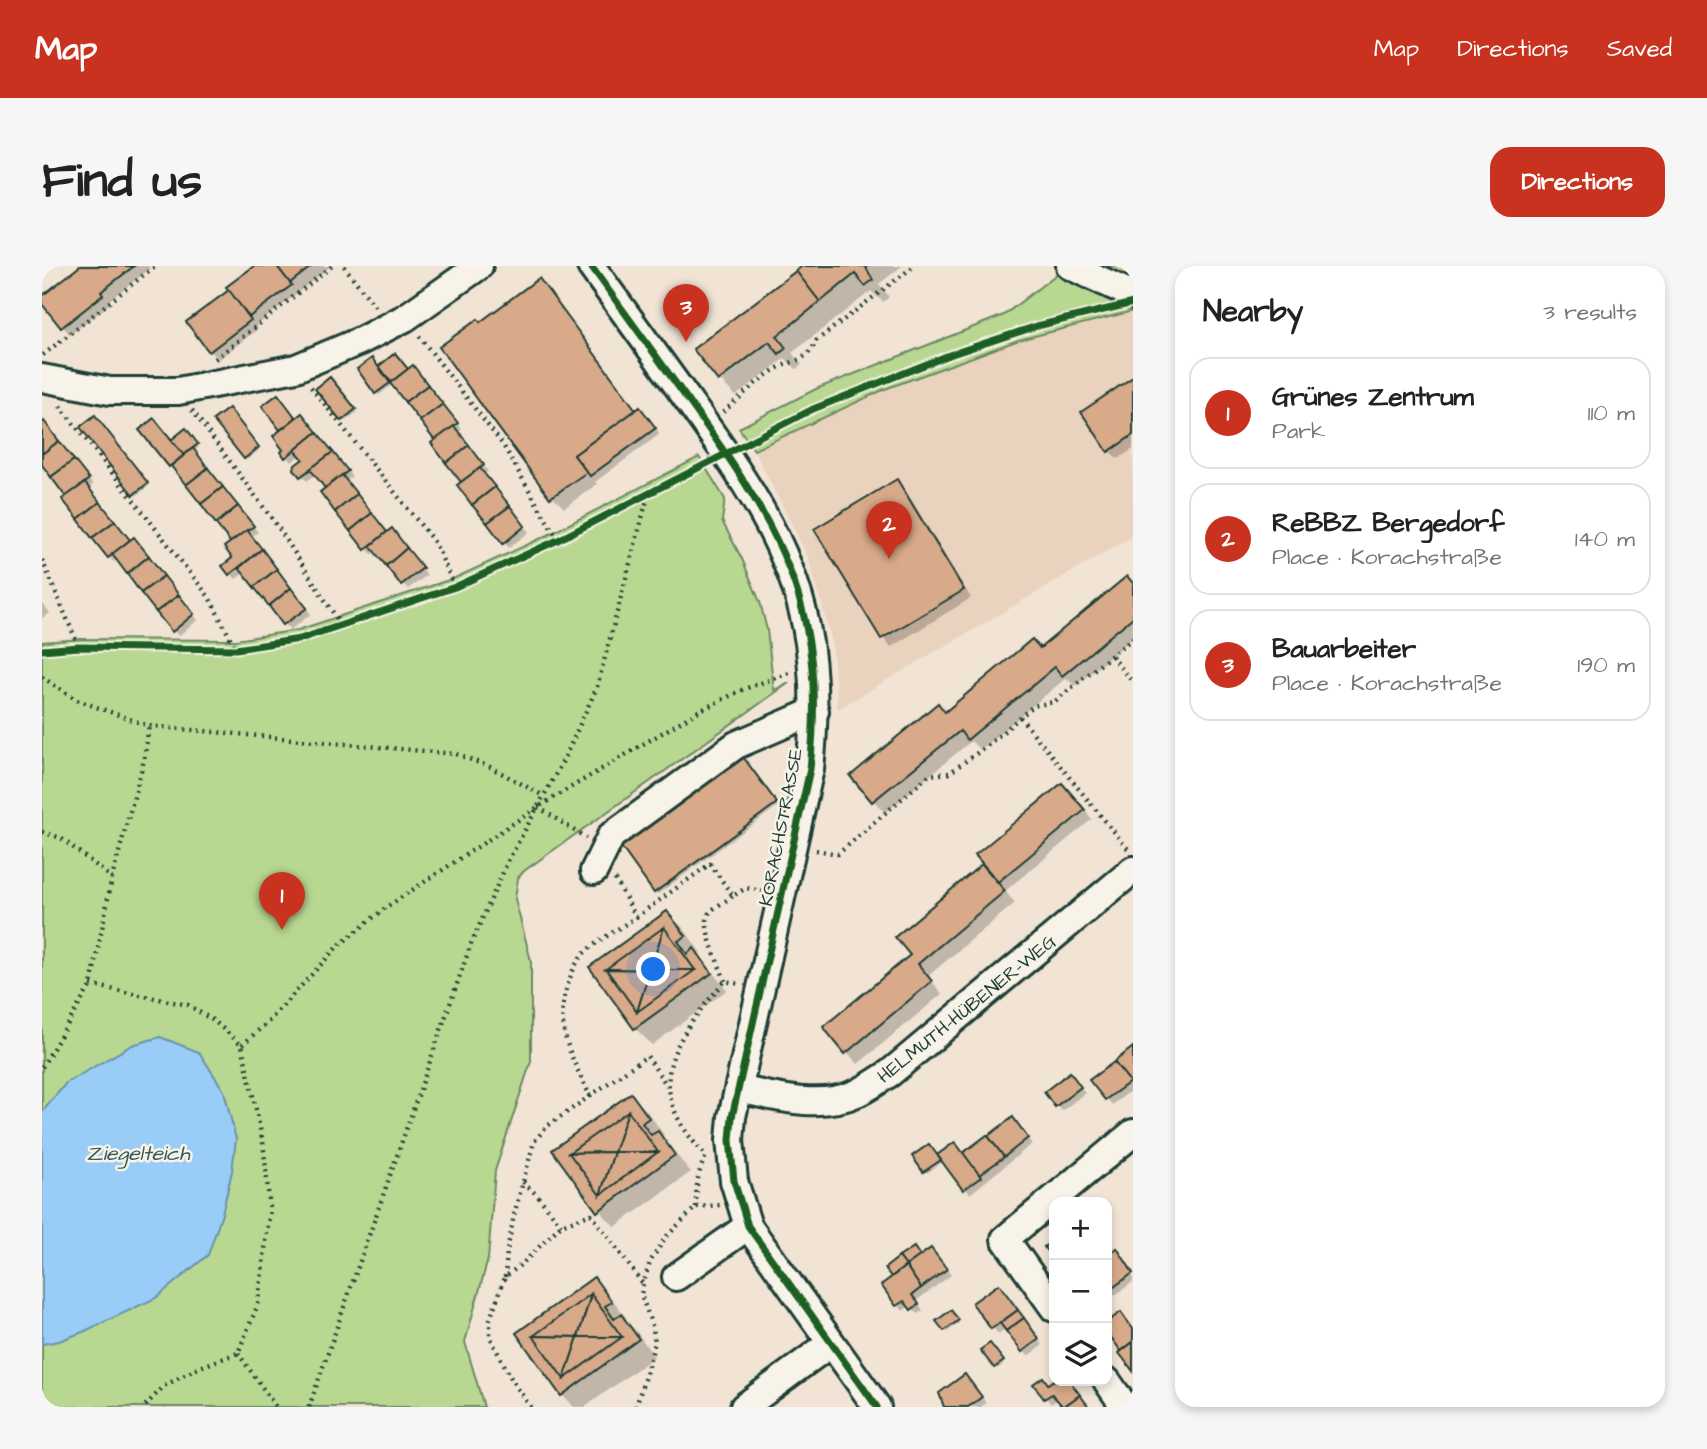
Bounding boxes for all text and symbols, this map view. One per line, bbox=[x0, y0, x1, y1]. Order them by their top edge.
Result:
text: Map bbox=[35, 26, 97, 72]
text: Map bbox=[1374, 32, 1419, 66]
text: Directions bbox=[1457, 32, 1569, 66]
text: Saved bbox=[1607, 32, 1672, 66]
button: Directions bbox=[1490, 147, 1665, 217]
text: Find us bbox=[42, 148, 202, 216]
pin: 3 bbox=[663, 284, 709, 342]
text: Nearby bbox=[1203, 291, 1303, 333]
text: 3 results bbox=[1543, 296, 1637, 328]
text: Grünes Zentrum bbox=[1272, 379, 1474, 415]
text: 1 bbox=[1227, 397, 1229, 429]
text: 110 m bbox=[1587, 397, 1635, 429]
text: Park bbox=[1272, 415, 1325, 447]
pin: 2 bbox=[866, 501, 912, 559]
text: ReBBZ Bergedorf bbox=[1272, 505, 1504, 541]
text: 2 bbox=[1221, 523, 1235, 555]
text: 140 m bbox=[1575, 523, 1635, 555]
text: Place · Korachstraße bbox=[1272, 541, 1502, 573]
text: Bauarbeiter bbox=[1272, 631, 1416, 667]
text: 3 bbox=[1222, 649, 1234, 681]
text: 190 m bbox=[1577, 649, 1635, 681]
text: Place · Korachstraße bbox=[1272, 667, 1502, 699]
street label: KORACHSTRASSE bbox=[753, 746, 810, 909]
pin: 1 bbox=[259, 872, 305, 930]
street label: HELMUTH-HÜBENER-WEG bbox=[872, 928, 1062, 1090]
your location bbox=[636, 952, 670, 986]
water label: Ziegelteich bbox=[86, 1139, 191, 1169]
map controls bbox=[1049, 1197, 1112, 1386]
button: + bbox=[1049, 1197, 1112, 1260]
button: − bbox=[1049, 1260, 1112, 1323]
button: layers bbox=[1049, 1323, 1112, 1386]

